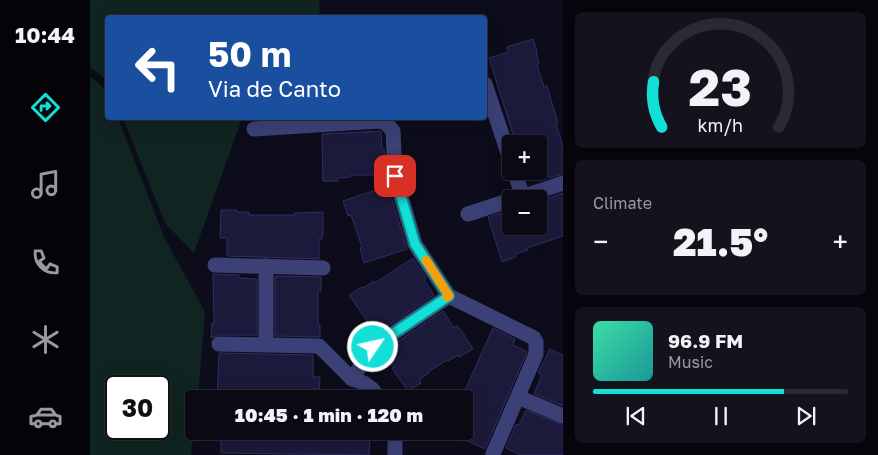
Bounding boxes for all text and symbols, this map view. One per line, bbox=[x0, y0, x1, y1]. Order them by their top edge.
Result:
text: 10:44 bbox=[15, 21, 75, 48]
text: 50 m bbox=[208, 33, 291, 75]
icon: left bbox=[125, 35, 190, 100]
text: 23 bbox=[689, 55, 752, 117]
text: Via de Canto bbox=[208, 75, 341, 102]
icon: directions bbox=[28, 90, 63, 125]
text: km/h bbox=[698, 114, 743, 136]
map controls bbox=[502, 135, 547, 235]
button: + bbox=[502, 135, 547, 180]
pin bbox=[374, 155, 416, 197]
icon: arrive bbox=[381, 162, 409, 190]
icon: music bbox=[28, 167, 63, 202]
button: − bbox=[502, 190, 547, 235]
text: Climate bbox=[593, 193, 652, 213]
text: 21.5° bbox=[673, 219, 768, 264]
text: − bbox=[593, 225, 608, 258]
text: + bbox=[833, 225, 848, 258]
icon: phone bbox=[28, 245, 63, 280]
position arrow bbox=[346, 320, 398, 372]
icon: climate bbox=[28, 322, 63, 357]
text: 96.9 FM bbox=[668, 329, 743, 352]
text: Music bbox=[668, 352, 713, 372]
speed limit sign: 30 bbox=[105, 375, 170, 440]
icon: car bbox=[28, 399, 63, 434]
icon: previous bbox=[622, 402, 650, 430]
icon: pause bbox=[707, 402, 735, 430]
icon: next bbox=[792, 402, 820, 430]
text: 10:45 · 1 min · 120 m bbox=[235, 403, 423, 426]

